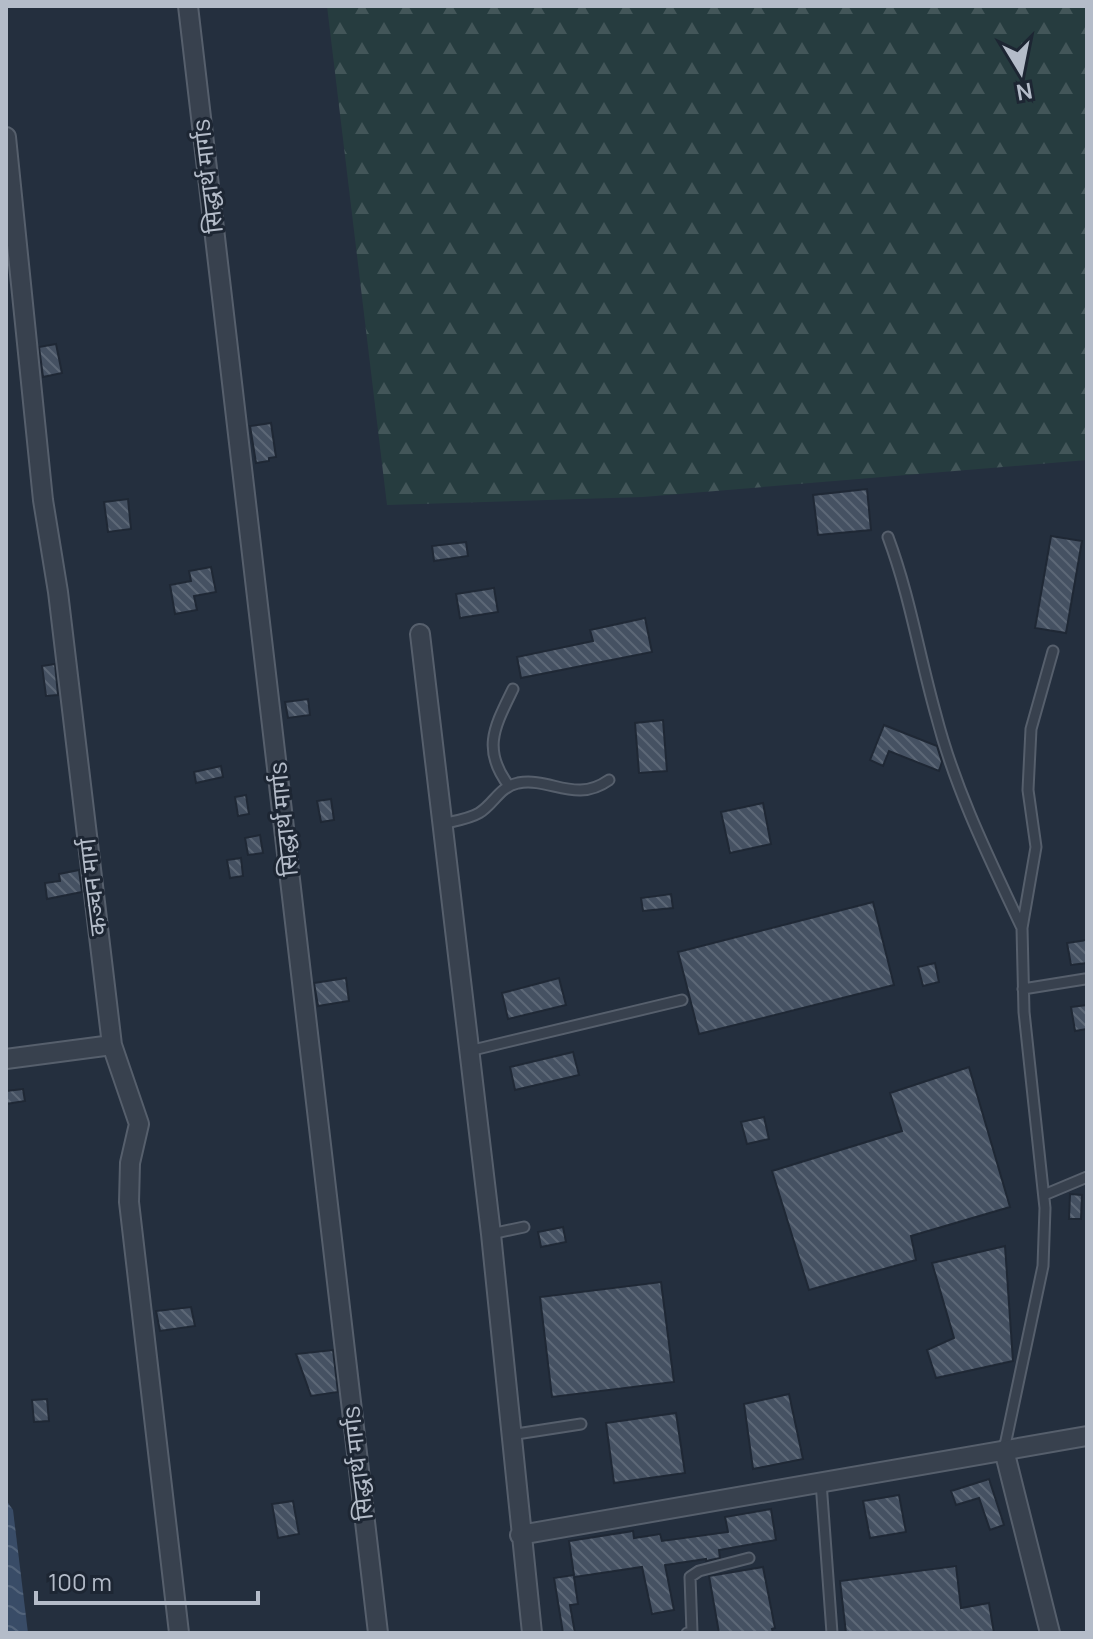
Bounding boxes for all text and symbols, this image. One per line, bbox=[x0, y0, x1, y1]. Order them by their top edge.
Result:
north arrow bbox=[981, 32, 1061, 112]
text: N bbox=[1014, 76, 1035, 108]
street label: सिद्धार्थ मार्गs bbox=[183, 117, 230, 235]
street label: सिद्धार्थ मार्गs bbox=[260, 760, 305, 878]
street label: कञ्चन मार्ग bbox=[69, 836, 114, 938]
street label: सिद्धार्थ मार्गs bbox=[333, 1404, 380, 1522]
scale bar bbox=[36, 1555, 258, 1605]
text: 100 m bbox=[48, 1565, 112, 1598]

